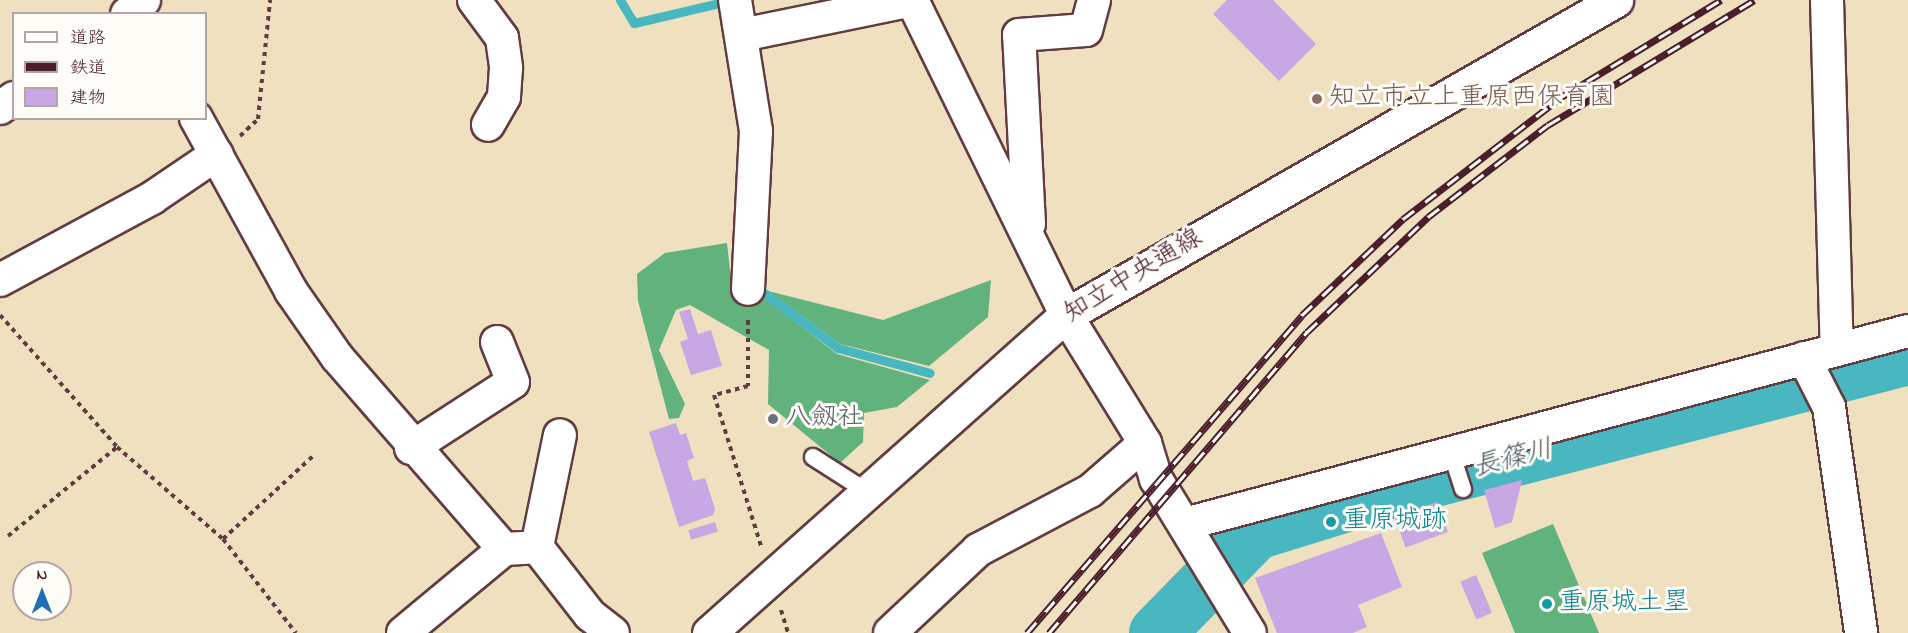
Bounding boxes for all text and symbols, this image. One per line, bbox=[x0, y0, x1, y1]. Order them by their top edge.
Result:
legend bbox=[12, 12, 207, 120]
text: 道路 bbox=[70, 26, 106, 52]
text: 鉄道 bbox=[70, 56, 106, 82]
place label: 知立市立上重原西保育園 bbox=[1329, 83, 1615, 115]
text: 建物 bbox=[70, 86, 106, 112]
marker: 知立市立上重原西保育園 bbox=[1310, 92, 1324, 106]
street label: 知立中央通線 bbox=[1059, 223, 1209, 331]
place label: 八劔社 bbox=[785, 403, 863, 435]
marker: 八劔社 bbox=[766, 412, 780, 426]
water label: 長篠川 bbox=[1470, 433, 1556, 485]
place label: 重原城跡 bbox=[1343, 506, 1447, 538]
marker: 重原城跡 bbox=[1324, 515, 1338, 529]
north arrow bbox=[12, 561, 72, 621]
text: N bbox=[37, 563, 47, 587]
place label: 重原城土塁 bbox=[1559, 588, 1689, 620]
marker: 重原城土塁 bbox=[1540, 597, 1554, 611]

